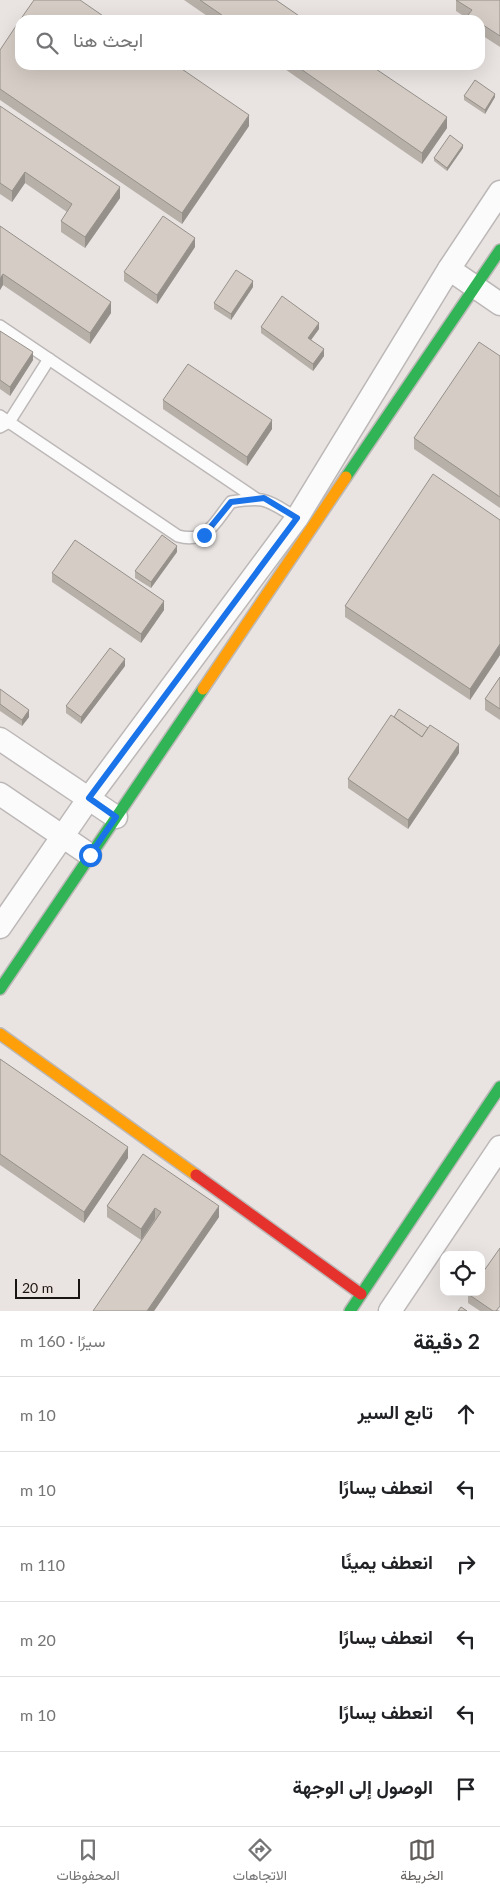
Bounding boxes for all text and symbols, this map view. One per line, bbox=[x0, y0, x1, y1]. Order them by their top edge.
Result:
search box bbox=[15, 15, 485, 70]
text: ابحث هنا bbox=[73, 28, 143, 51]
icon: search bbox=[33, 29, 61, 57]
route end bbox=[193, 524, 216, 547]
route start bbox=[79, 844, 102, 867]
map controls bbox=[440, 1251, 485, 1296]
button: locate bbox=[440, 1251, 485, 1296]
scale bar bbox=[15, 1276, 80, 1299]
text: 20 m bbox=[22, 1279, 53, 1296]
text: 2 دقيقة bbox=[413, 1328, 480, 1353]
text: سيرًا · 160 m bbox=[20, 1331, 105, 1350]
text: تابع السير bbox=[358, 1400, 433, 1423]
icon: ahead bbox=[452, 1400, 480, 1428]
text: 10 m bbox=[20, 1405, 56, 1424]
text: انعطف يسارًا bbox=[338, 1475, 433, 1498]
icon: left bbox=[452, 1475, 480, 1503]
text: 10 m bbox=[20, 1480, 56, 1499]
text: انعطف يمينًا bbox=[341, 1550, 433, 1573]
icon: right bbox=[452, 1550, 480, 1578]
text: 110 m bbox=[20, 1555, 65, 1574]
text: انعطف يسارًا bbox=[338, 1625, 433, 1648]
icon: left bbox=[452, 1625, 480, 1653]
text: 20 m bbox=[20, 1630, 56, 1649]
text: انعطف يسارًا bbox=[338, 1700, 433, 1723]
icon: left bbox=[452, 1700, 480, 1728]
text: 10 m bbox=[20, 1705, 56, 1724]
text: الوصول إلى الوجهة bbox=[292, 1775, 433, 1798]
icon: arrive bbox=[452, 1775, 480, 1803]
tab: المحفوظات bbox=[57, 1836, 120, 1888]
tab: الاتجاهات bbox=[233, 1836, 287, 1888]
tab: الخريطة bbox=[400, 1836, 443, 1888]

